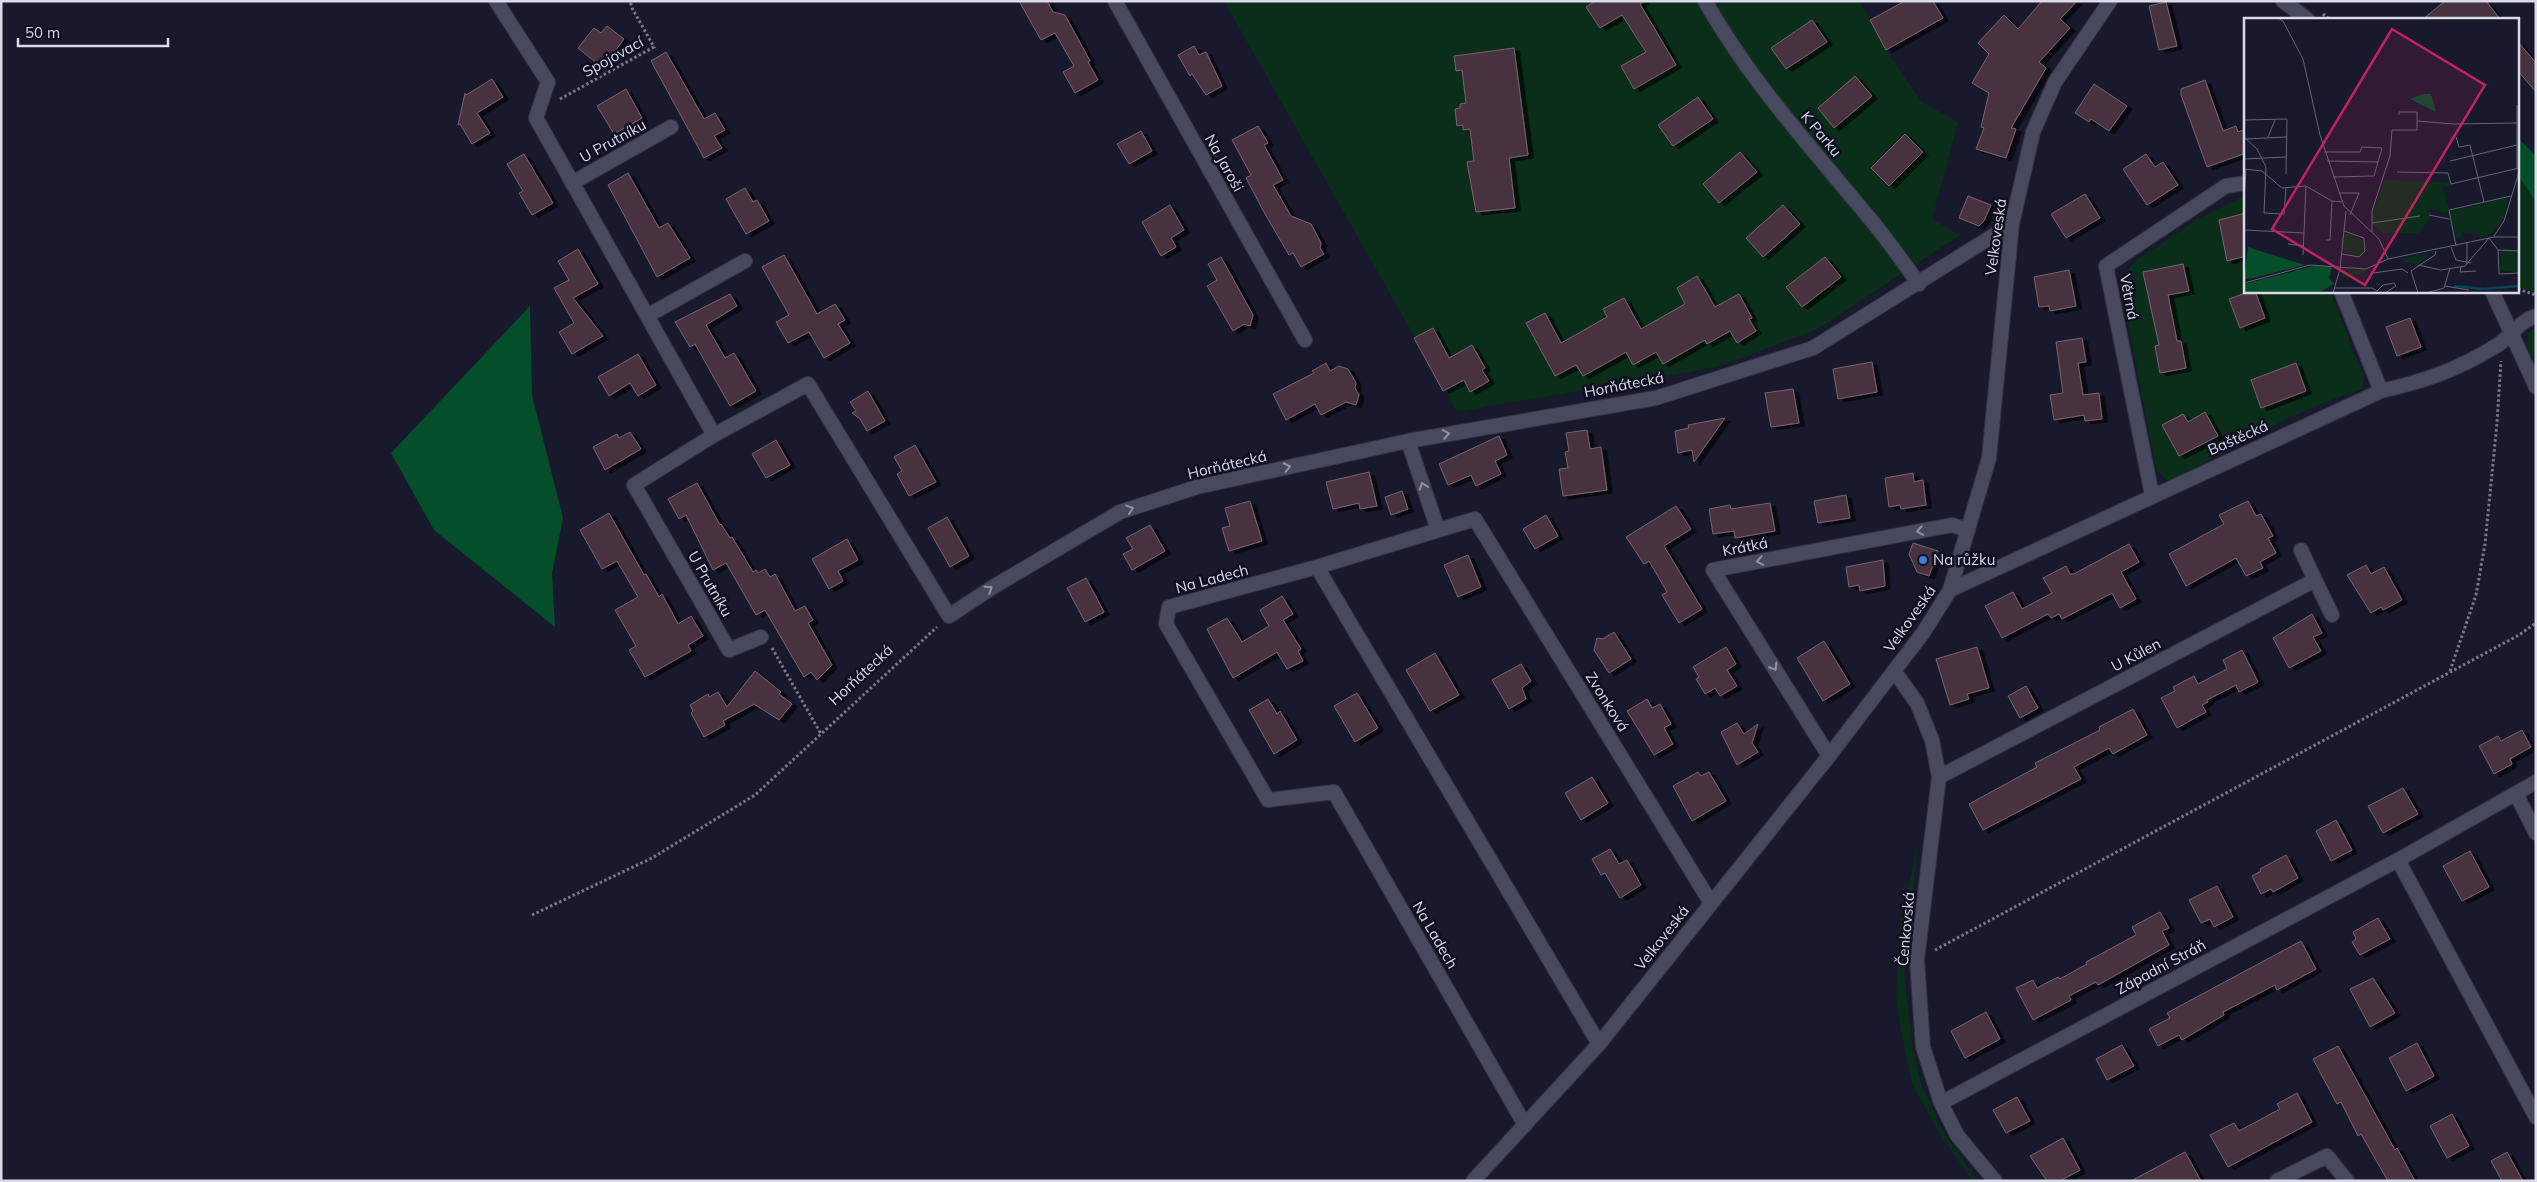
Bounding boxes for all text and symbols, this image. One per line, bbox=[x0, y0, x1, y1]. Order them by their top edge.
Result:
scale bar bbox=[18, 15, 168, 47]
inset map bbox=[2244, 18, 2520, 292]
text: 50 m bbox=[25, 23, 60, 42]
street label: Spojovací bbox=[579, 31, 648, 81]
street label: K Parku bbox=[1797, 107, 1846, 160]
street label: U Prutníku bbox=[576, 115, 649, 166]
street label: Na Jaroši bbox=[1201, 131, 1248, 195]
street label: Velkoveská bbox=[1981, 197, 2010, 277]
street label: Větrná bbox=[2116, 272, 2143, 321]
street label: Horňátecká bbox=[1582, 367, 1665, 402]
street label: Baštěcká bbox=[2205, 416, 2271, 459]
one-way arrow bbox=[1442, 430, 1451, 440]
street label: Horňátecká bbox=[1185, 446, 1268, 483]
one-way arrow bbox=[1283, 462, 1292, 473]
one-way arrow bbox=[1419, 482, 1429, 490]
one-way arrow bbox=[1126, 505, 1134, 515]
one-way arrow bbox=[1916, 526, 1924, 536]
street label: Krátká bbox=[1721, 533, 1769, 560]
street label: U Prutníku bbox=[684, 548, 737, 620]
place label: Na růžku bbox=[1933, 550, 1995, 569]
marker: Na růžku bbox=[1917, 554, 1929, 566]
one-way arrow bbox=[1756, 555, 1765, 566]
street label: Na Ladech bbox=[1173, 560, 1250, 597]
street label: Velkoveská bbox=[1880, 582, 1940, 656]
one-way arrow bbox=[984, 586, 993, 595]
street label: U Kůlen bbox=[2108, 634, 2164, 675]
street label: Horňátecká bbox=[825, 640, 897, 709]
one-way arrow bbox=[1768, 662, 1777, 671]
street label: Zvonková bbox=[1582, 668, 1633, 735]
street label: Čenkovská bbox=[1893, 891, 1918, 967]
street label: Na Ladech bbox=[1409, 898, 1462, 972]
street label: Velkoveská bbox=[1630, 901, 1693, 974]
street label: Západní Stráň bbox=[2113, 935, 2209, 998]

